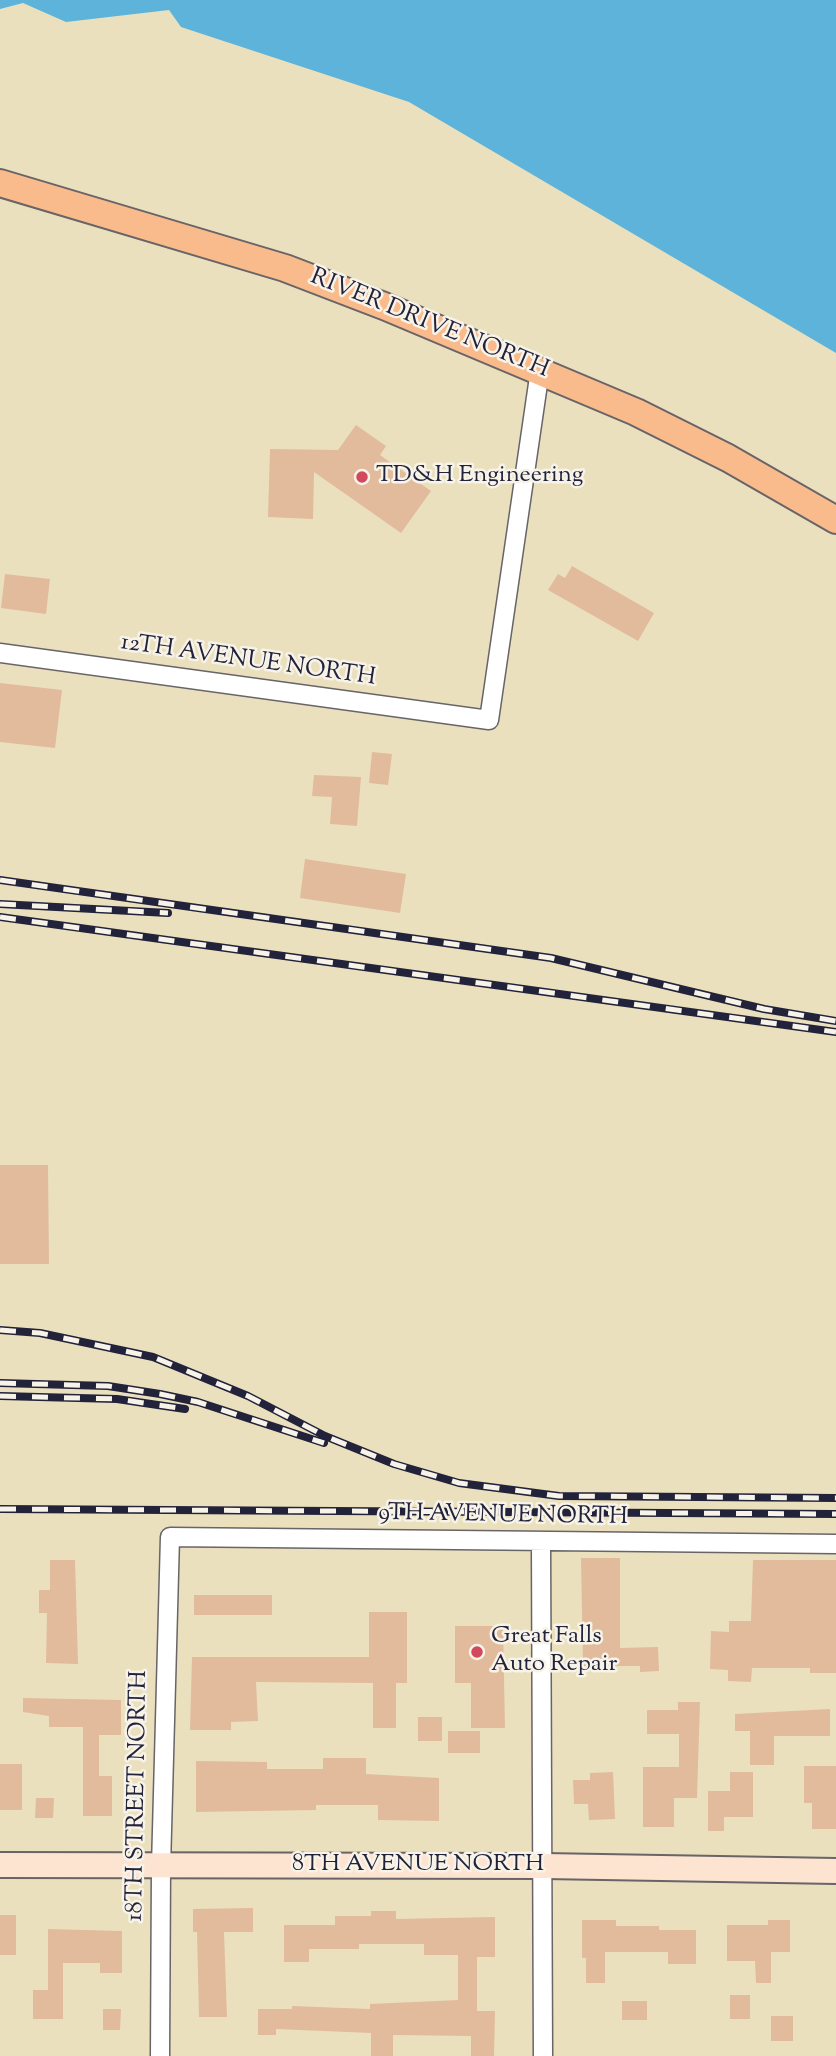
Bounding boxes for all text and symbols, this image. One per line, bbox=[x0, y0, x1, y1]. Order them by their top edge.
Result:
street label: RIVER DRIVE NORTH bbox=[305, 264, 553, 386]
place label: TD&H Engineering bbox=[376, 463, 583, 491]
marker: TD&H Engineering bbox=[354, 469, 370, 485]
street label: 12TH AVENUE NORTH bbox=[119, 630, 377, 694]
street label: 9TH AVENUE NORTH bbox=[378, 1500, 628, 1534]
place label: Great Falls Auto Repair bbox=[491, 1624, 618, 1680]
marker: Great Falls Auto Repair bbox=[469, 1644, 485, 1660]
street label: 18TH STREET NORTH bbox=[122, 1670, 156, 1922]
street label: 8TH AVENUE NORTH bbox=[292, 1852, 544, 1880]

